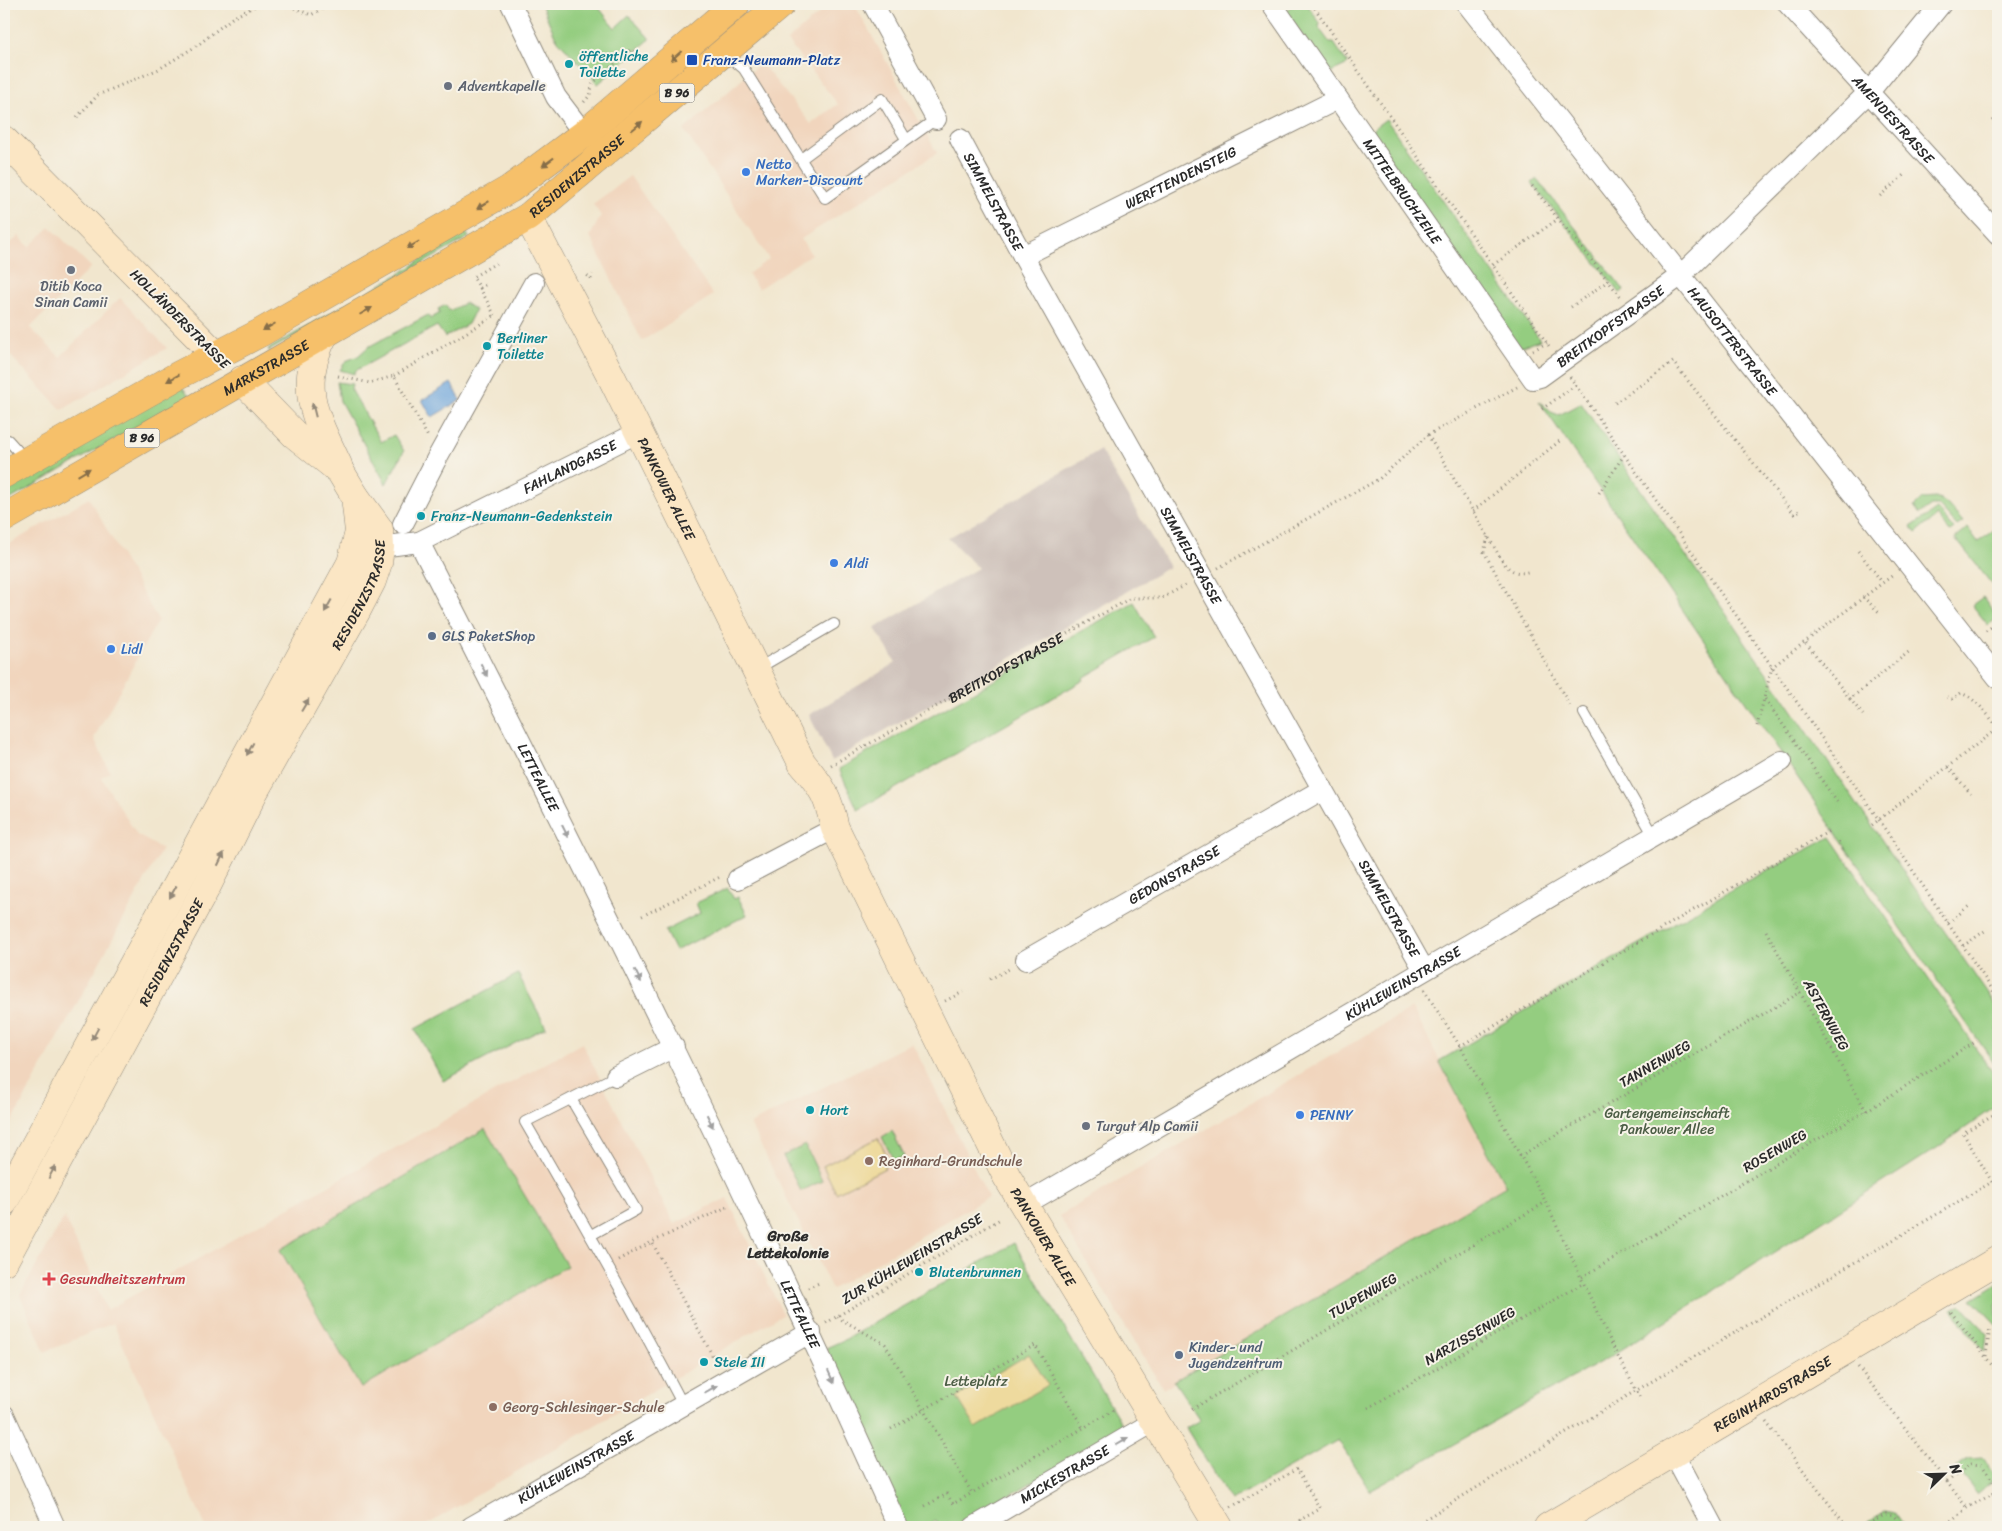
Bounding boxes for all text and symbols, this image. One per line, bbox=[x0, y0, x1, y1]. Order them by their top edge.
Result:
place label: öffentliche Toilette bbox=[579, 44, 649, 85]
place label: Franz-Neumann-Platz bbox=[703, 48, 841, 73]
one-way arrow bbox=[670, 50, 683, 61]
marker: Franz-Neumann-Platz bbox=[685, 53, 699, 67]
marker: öffentliche Toilette bbox=[563, 58, 575, 70]
street label: AMENDESTRASSE bbox=[1845, 68, 1942, 170]
place label: Adventkapelle bbox=[457, 74, 546, 99]
marker: Adventkapelle bbox=[442, 80, 454, 92]
road number: B 96 bbox=[660, 84, 694, 102]
one-way arrow bbox=[630, 121, 643, 132]
street label: RESIDENZSTRASSE bbox=[523, 127, 631, 224]
street label: MITTELBRUCHZEILE bbox=[1356, 133, 1449, 251]
street label: WERFTENDENSTEIG bbox=[1120, 139, 1241, 216]
street label: SIMMELSTRASSE bbox=[957, 147, 1031, 257]
place label: Netto Marken-Discount bbox=[756, 152, 863, 193]
one-way arrow bbox=[541, 157, 555, 167]
marker: Netto Marken-Discount bbox=[740, 166, 752, 178]
one-way arrow bbox=[476, 201, 490, 209]
one-way arrow bbox=[407, 241, 420, 250]
street label: HOLLÄNDERSTRASSE bbox=[124, 263, 237, 376]
marker: Ditib Koca Sinan Camii bbox=[65, 264, 77, 276]
place label: Ditib Koca Sinan Camii bbox=[35, 274, 108, 315]
street label: BREITKOPFSTRASSE bbox=[1551, 278, 1671, 374]
street label: HAUSOTTERSTRASSE bbox=[1681, 281, 1785, 402]
one-way arrow bbox=[359, 307, 374, 315]
one-way arrow bbox=[263, 323, 276, 332]
place label: Berliner Toilette bbox=[497, 326, 548, 367]
street label: MARKSTRASSE bbox=[218, 332, 315, 402]
marker: Berliner Toilette bbox=[481, 340, 493, 352]
one-way arrow bbox=[166, 374, 180, 383]
one-way arrow bbox=[310, 403, 318, 418]
road number: B 96 bbox=[124, 428, 160, 448]
street label: FAHLANDGASSE bbox=[518, 432, 622, 501]
street label: PANKOWER ALLEE bbox=[631, 433, 703, 546]
one-way arrow bbox=[78, 467, 91, 476]
street label: SIMMELSTRASSE bbox=[1153, 501, 1229, 610]
place label: Franz-Neumann-Gedenkstein bbox=[431, 504, 613, 529]
marker: Franz-Neumann-Gedenkstein bbox=[415, 510, 427, 522]
street label: RESIDENZSTRASSE bbox=[324, 538, 393, 655]
place label: Aldi bbox=[843, 551, 870, 576]
marker: Aldi bbox=[828, 557, 840, 569]
one-way arrow bbox=[324, 599, 332, 613]
place label: GLS PaketShop bbox=[442, 624, 536, 649]
street label: BREITKOPFSTRASSE bbox=[943, 625, 1069, 710]
marker: GLS PaketShop bbox=[426, 630, 438, 642]
place label: Lidl bbox=[121, 637, 144, 662]
marker: Lidl bbox=[105, 643, 117, 655]
one-way arrow bbox=[480, 663, 488, 677]
one-way arrow bbox=[300, 699, 309, 712]
street label: LETTEALLEE bbox=[511, 739, 567, 817]
one-way arrow bbox=[246, 741, 254, 756]
one-way arrow bbox=[561, 823, 569, 838]
street label: GEDONSTRASSE bbox=[1123, 838, 1226, 911]
one-way arrow bbox=[217, 852, 225, 866]
street label: SIMMELSTRASSE bbox=[1352, 855, 1428, 963]
one-way arrow bbox=[168, 885, 177, 898]
street label: RESIDENZSTRASSE bbox=[132, 893, 211, 1011]
street label: KÜHLEWEINSTRASSE bbox=[1340, 938, 1467, 1027]
one-way arrow bbox=[634, 969, 642, 983]
street label: ASTERNWEG bbox=[1796, 974, 1856, 1056]
one-way arrow bbox=[91, 1027, 99, 1042]
street label: TANNENWEG bbox=[1614, 1033, 1696, 1095]
place label: Hort bbox=[820, 1098, 849, 1123]
park label: Gartengemeinschaft Pankower Allee bbox=[1604, 1101, 1730, 1142]
place label: PENNY bbox=[1310, 1103, 1354, 1128]
marker: Hort bbox=[804, 1104, 816, 1116]
marker: PENNY bbox=[1294, 1109, 1306, 1121]
one-way arrow bbox=[705, 1114, 714, 1129]
place label: Turgut Alp Camii bbox=[1096, 1114, 1199, 1139]
marker: Turgut Alp Camii bbox=[1080, 1120, 1092, 1132]
street label: ROSENWEG bbox=[1738, 1122, 1812, 1180]
place label: Reginhard-Grundschule bbox=[879, 1149, 1023, 1174]
marker: Reginhard-Grundschule bbox=[863, 1155, 875, 1167]
one-way arrow bbox=[48, 1164, 56, 1179]
street label: PANKOWER ALLEE bbox=[1003, 1182, 1084, 1292]
street label: ZUR KÜHLEWEINSTRASSE bbox=[836, 1206, 989, 1311]
district label: Große Lettekolonie bbox=[747, 1223, 830, 1266]
place label: Blutenbrunnen bbox=[929, 1260, 1022, 1285]
marker: Blutenbrunnen bbox=[913, 1266, 925, 1278]
street label: TULPENWEG bbox=[1324, 1266, 1403, 1326]
place label: Gesundheitszentrum bbox=[60, 1267, 186, 1292]
marker: Gesundheitszentrum bbox=[42, 1272, 56, 1286]
street label: LETTEALLEE bbox=[773, 1275, 828, 1354]
street label: NARZISSENWEG bbox=[1419, 1299, 1521, 1372]
place label: Kinder- und Jugendzentrum bbox=[1188, 1335, 1283, 1376]
street label: REGINHARDSTRASSE bbox=[1708, 1348, 1838, 1439]
marker: Kinder- und Jugendzentrum bbox=[1173, 1349, 1185, 1361]
place label: Stele III bbox=[714, 1350, 766, 1375]
marker: Stele III bbox=[698, 1356, 710, 1368]
park label: Letteplatz bbox=[944, 1369, 1008, 1394]
one-way arrow bbox=[827, 1370, 835, 1384]
one-way arrow bbox=[704, 1385, 717, 1394]
place label: Georg-Schlesinger-Schule bbox=[503, 1395, 665, 1420]
marker: Georg-Schlesinger-Schule bbox=[487, 1401, 499, 1413]
street label: KÜHLEWEINSTRASSE bbox=[513, 1423, 640, 1510]
one-way arrow bbox=[1116, 1436, 1129, 1445]
street label: MICKESTRASSE bbox=[1015, 1437, 1116, 1510]
north arrow bbox=[1920, 1448, 1970, 1498]
text: N bbox=[1942, 1459, 1969, 1479]

